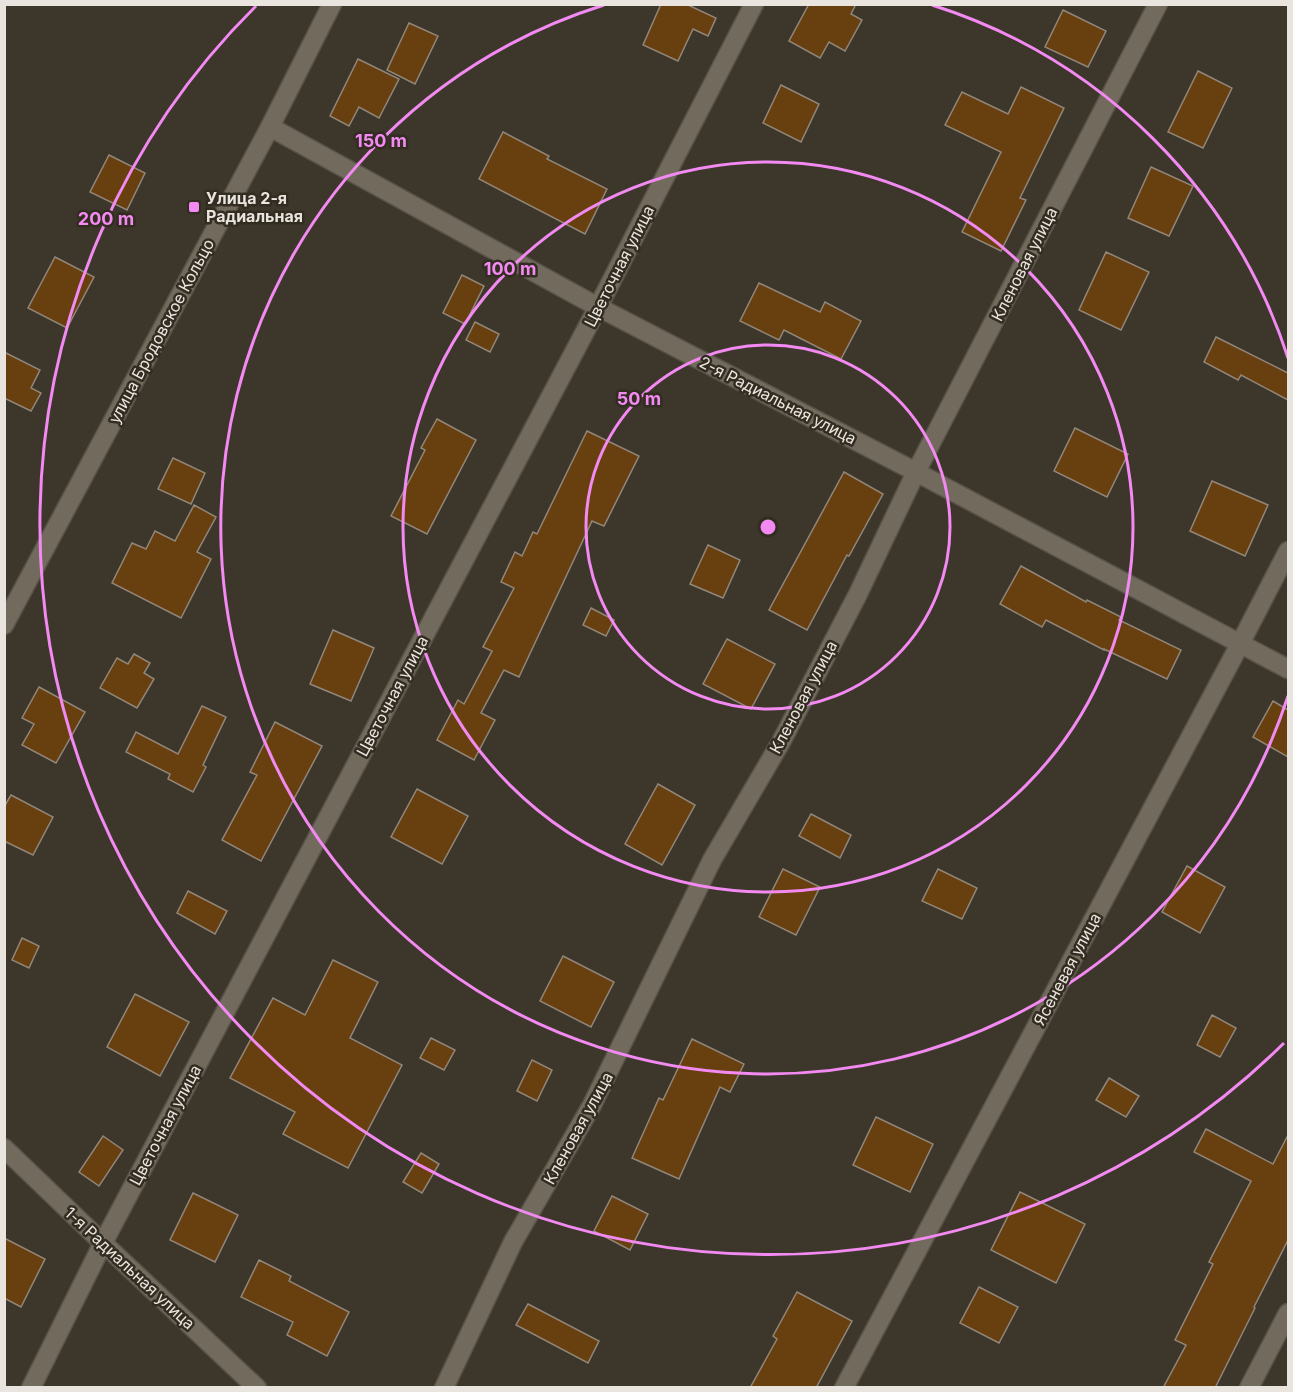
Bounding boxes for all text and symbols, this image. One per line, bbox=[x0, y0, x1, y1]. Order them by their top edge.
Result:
text: 150 m bbox=[355, 130, 407, 151]
place label: Улица 2-я Радиальная bbox=[206, 188, 303, 226]
marker: Улица 2-я Радиальная bbox=[187, 200, 201, 214]
street label: Цветочная улица bbox=[580, 202, 658, 330]
street label: Кленовая улица bbox=[987, 204, 1061, 324]
text: 200 m bbox=[78, 208, 134, 229]
street label: улица Бродовское Кольцо bbox=[104, 235, 218, 427]
text: 100 m bbox=[484, 258, 536, 279]
street label: 2-я Радиальная улица bbox=[696, 352, 860, 448]
text: 50 m bbox=[617, 388, 661, 409]
centre of rings bbox=[758, 517, 778, 537]
street label: Цветочная улица bbox=[352, 632, 432, 760]
street label: Кленовая улица bbox=[765, 637, 841, 757]
street label: Ясеневая улица bbox=[1029, 909, 1105, 1029]
street label: Цветочная улица bbox=[125, 1061, 205, 1189]
street label: Кленовая улица bbox=[539, 1068, 617, 1188]
street label: 1-я Радиальная улица bbox=[61, 1203, 199, 1333]

